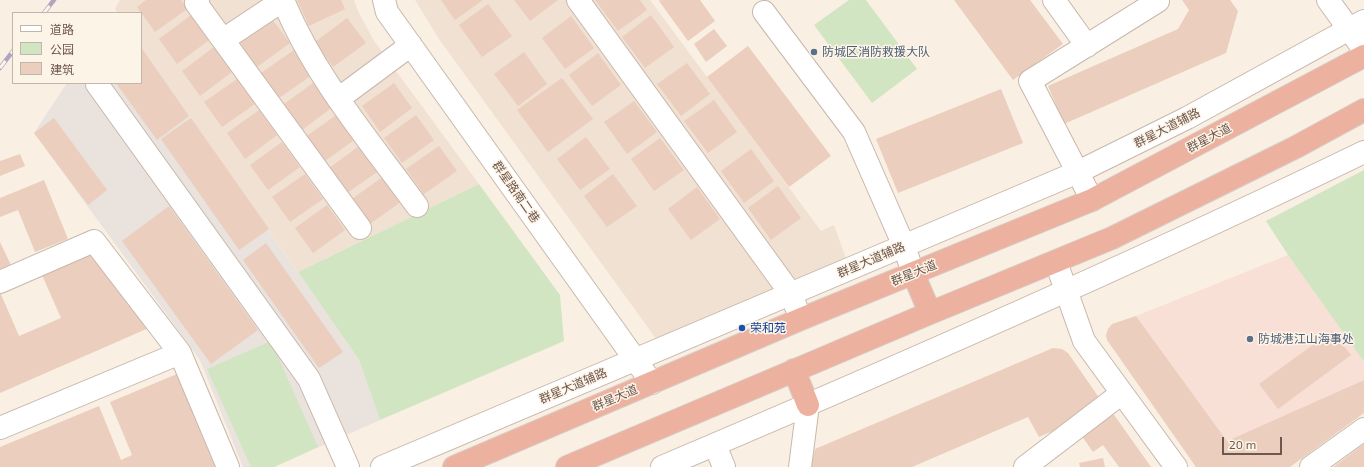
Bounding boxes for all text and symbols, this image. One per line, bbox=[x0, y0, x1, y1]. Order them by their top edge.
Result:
legend bbox=[12, 12, 142, 84]
text: 道路 bbox=[50, 22, 74, 36]
text: 公园 bbox=[50, 42, 74, 56]
place label: 防城区消防救援大队 bbox=[822, 45, 930, 59]
marker: 防城区消防救援大队 bbox=[809, 47, 819, 57]
text: 建筑 bbox=[50, 62, 74, 76]
street label: 群星大道辅路 bbox=[1132, 105, 1202, 151]
street label: 群星大道 bbox=[1184, 120, 1234, 156]
street label: 群星路南二巷 bbox=[489, 158, 543, 226]
street label: 群星大道辅路 bbox=[835, 239, 907, 281]
street label: 群星大道 bbox=[889, 257, 939, 289]
place label: 荣和苑 bbox=[750, 321, 786, 335]
marker: 荣和苑 bbox=[737, 323, 747, 333]
place label: 防城港江山海事处 bbox=[1258, 332, 1354, 346]
marker: 防城港江山海事处 bbox=[1245, 334, 1255, 344]
street label: 群星大道辅路 bbox=[537, 365, 609, 407]
street label: 群星大道 bbox=[590, 382, 640, 414]
scale bar bbox=[1224, 429, 1284, 455]
text: 20 m bbox=[1229, 437, 1256, 451]

